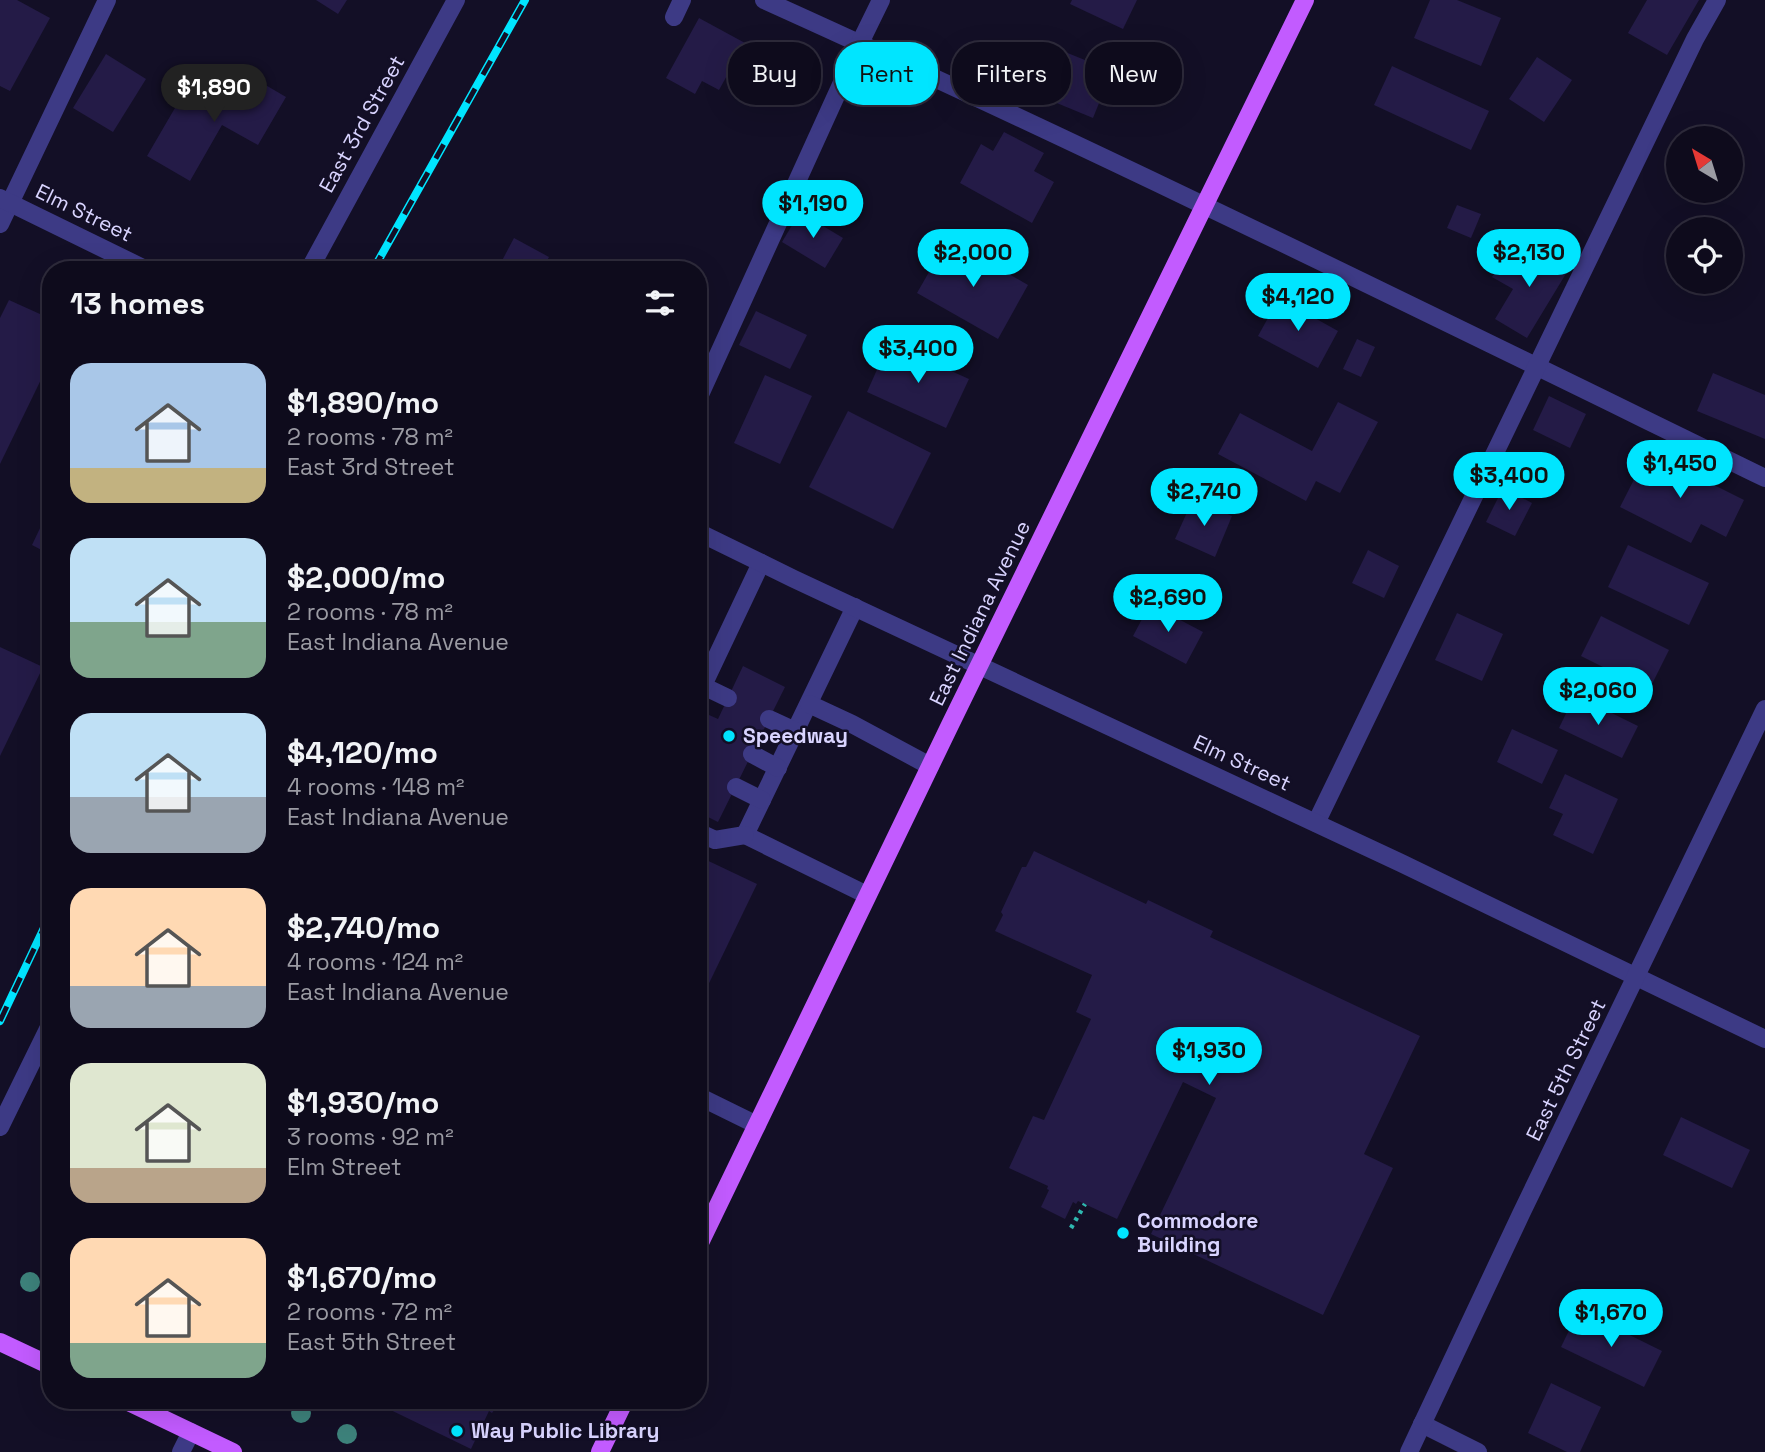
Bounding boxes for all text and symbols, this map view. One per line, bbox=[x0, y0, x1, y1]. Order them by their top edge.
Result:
chip: Buy bbox=[728, 42, 821, 105]
chip: Rent bbox=[835, 42, 938, 105]
chip: Filters bbox=[952, 42, 1071, 105]
chip: New bbox=[1085, 42, 1182, 105]
street label: East 3rd Street bbox=[313, 50, 410, 197]
pin: $1,890 bbox=[157, 64, 271, 124]
text: $1,890 bbox=[177, 72, 251, 102]
north arrow bbox=[1666, 126, 1743, 203]
map controls bbox=[1666, 126, 1743, 294]
street label: Elm Street bbox=[31, 177, 137, 248]
pin: $1,190 bbox=[756, 180, 870, 240]
text: $1,190 bbox=[778, 188, 848, 218]
button: locate bbox=[1666, 217, 1743, 294]
pin: $2,000 bbox=[916, 230, 1030, 289]
pin: $2,130 bbox=[1472, 230, 1586, 289]
text: $2,000 bbox=[934, 237, 1012, 267]
text: $2,130 bbox=[1493, 237, 1565, 267]
pin: $4,120 bbox=[1241, 274, 1355, 333]
text: $4,120 bbox=[1261, 281, 1335, 311]
text: 13 homes bbox=[70, 284, 205, 323]
icon: filters bbox=[641, 284, 679, 322]
pin: $3,400 bbox=[861, 326, 975, 385]
text: $3,400 bbox=[878, 333, 958, 363]
text: $1,890/mo bbox=[287, 383, 439, 422]
icon: home bbox=[126, 391, 210, 475]
text: 2 rooms · 78 m² bbox=[287, 422, 453, 452]
pin: $1,450 bbox=[1623, 440, 1737, 500]
text: $1,450 bbox=[1643, 448, 1717, 478]
text: East 3rd Street bbox=[287, 452, 455, 482]
pin: $3,400 bbox=[1452, 452, 1566, 512]
text: $3,400 bbox=[1469, 460, 1549, 490]
pin: $2,740 bbox=[1147, 468, 1261, 528]
text: $2,740 bbox=[1167, 476, 1241, 506]
street label: East Indiana Avenue bbox=[923, 516, 1036, 710]
text: $2,000/mo bbox=[287, 558, 445, 597]
icon: home bbox=[126, 566, 210, 650]
pin: $2,690 bbox=[1111, 574, 1225, 634]
text: $2,690 bbox=[1129, 582, 1207, 612]
text: 2 rooms · 78 m² bbox=[287, 597, 453, 627]
text: East Indiana Avenue bbox=[287, 627, 509, 657]
pin: $2,060 bbox=[1541, 668, 1655, 727]
text: $2,060 bbox=[1559, 675, 1637, 705]
place label: Speedway bbox=[743, 722, 848, 749]
marker: Speedway bbox=[721, 728, 737, 744]
street label: Elm Street bbox=[1189, 728, 1295, 797]
text: $4,120/mo bbox=[287, 733, 438, 772]
icon: home bbox=[126, 741, 210, 825]
text: 4 rooms · 148 m² bbox=[287, 772, 464, 802]
text: East Indiana Avenue bbox=[287, 802, 509, 832]
text: $2,740/mo bbox=[287, 908, 440, 947]
icon: home bbox=[126, 916, 210, 1000]
text: 4 rooms · 124 m² bbox=[287, 947, 463, 977]
text: East Indiana Avenue bbox=[287, 977, 509, 1007]
street label: East 5th Street bbox=[1520, 994, 1612, 1145]
pin: $1,930 bbox=[1152, 1028, 1266, 1087]
text: $1,930 bbox=[1172, 1035, 1246, 1065]
text: $1,930/mo bbox=[287, 1083, 439, 1122]
icon: home bbox=[126, 1091, 210, 1175]
text: 3 rooms · 92 m² bbox=[287, 1122, 454, 1152]
text: Elm Street bbox=[287, 1152, 402, 1182]
place label: Commodore Building bbox=[1137, 1207, 1258, 1258]
marker: Commodore Building bbox=[1115, 1225, 1131, 1241]
text: $1,670/mo bbox=[287, 1258, 437, 1297]
icon: home bbox=[126, 1266, 210, 1350]
pin: $1,670 bbox=[1554, 1290, 1668, 1349]
text: 2 rooms · 72 m² bbox=[287, 1297, 452, 1327]
text: $1,670 bbox=[1575, 1297, 1647, 1327]
text: East 5th Street bbox=[287, 1327, 456, 1357]
place label: Way Public Library bbox=[471, 1417, 660, 1444]
marker: Way Public Library bbox=[449, 1423, 465, 1439]

